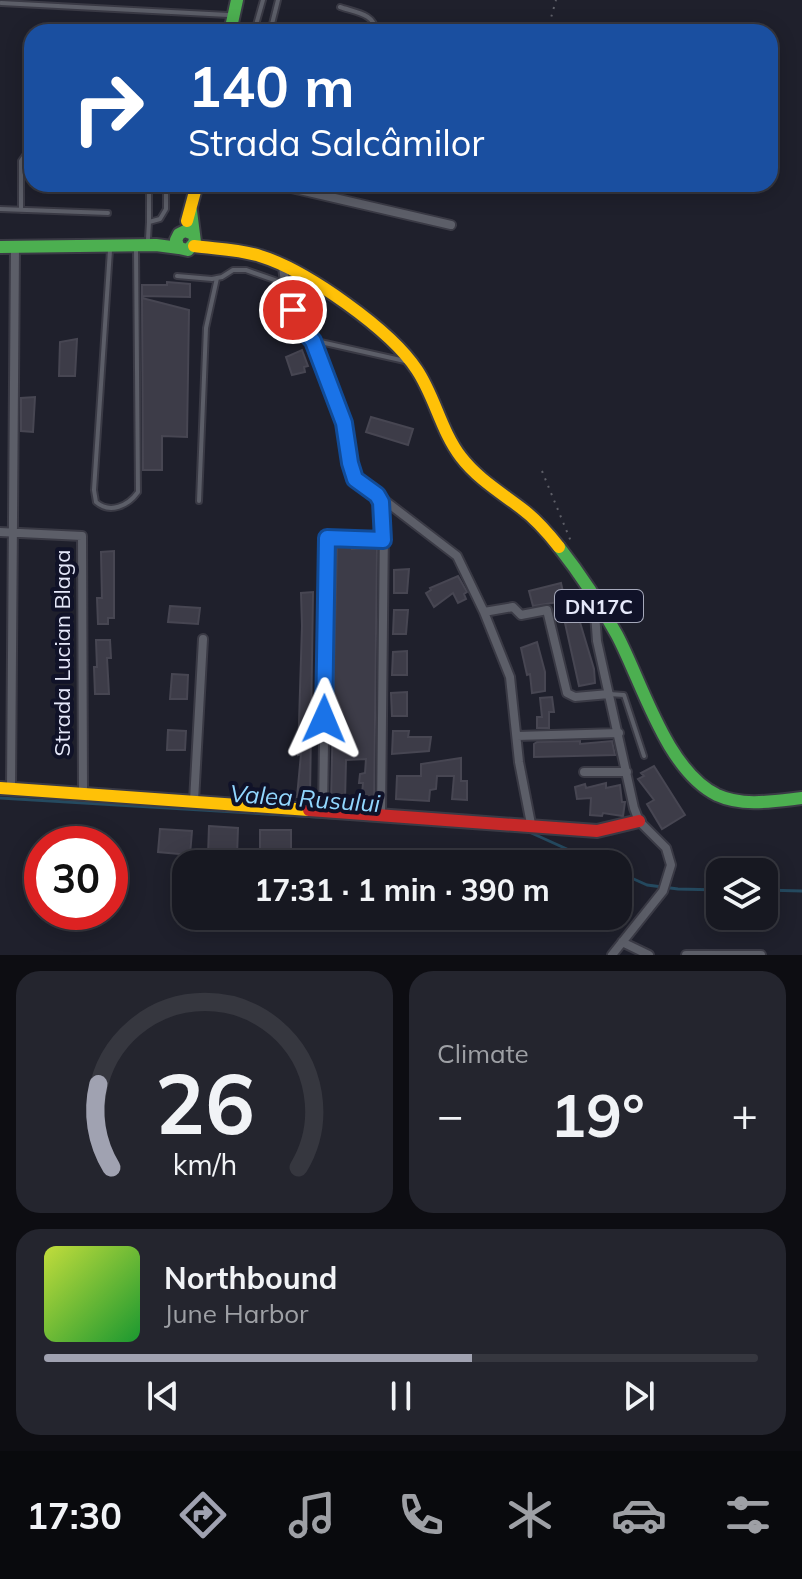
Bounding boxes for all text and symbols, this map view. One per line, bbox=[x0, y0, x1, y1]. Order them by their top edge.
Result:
text: 140 m bbox=[188, 51, 355, 121]
icon: right bbox=[56, 56, 160, 160]
text: Strada Salcâmilor bbox=[188, 120, 484, 165]
pin bbox=[259, 276, 327, 344]
icon: arrive bbox=[271, 288, 315, 332]
street label: Strada Lucian Blaga bbox=[48, 550, 76, 756]
road number: DN17C bbox=[555, 590, 643, 622]
position arrow bbox=[282, 677, 366, 761]
water label: Valea Rusului bbox=[229, 778, 381, 818]
speed limit sign: 30 bbox=[24, 826, 128, 930]
map controls bbox=[706, 858, 778, 930]
button: layers bbox=[706, 858, 778, 930]
text: 17:31 · 1 min · 390 m bbox=[254, 871, 550, 909]
text: Climate bbox=[437, 1037, 529, 1070]
text: 26 bbox=[155, 1050, 254, 1155]
text: 19° bbox=[550, 1077, 645, 1152]
text: − bbox=[437, 1087, 463, 1142]
text: + bbox=[732, 1087, 758, 1142]
text: km/h bbox=[172, 1146, 237, 1182]
text: Northbound bbox=[164, 1259, 337, 1297]
text: June Harbor bbox=[164, 1297, 309, 1330]
icon: previous bbox=[141, 1374, 185, 1418]
icon: pause bbox=[379, 1374, 423, 1418]
icon: next bbox=[617, 1374, 661, 1418]
icon: directions bbox=[175, 1487, 231, 1543]
icon: music bbox=[284, 1487, 340, 1543]
icon: phone bbox=[393, 1487, 449, 1543]
icon: climate bbox=[502, 1487, 558, 1543]
icon: car bbox=[611, 1487, 667, 1543]
icon: filters bbox=[720, 1487, 776, 1543]
text: 17:30 bbox=[26, 1493, 122, 1538]

